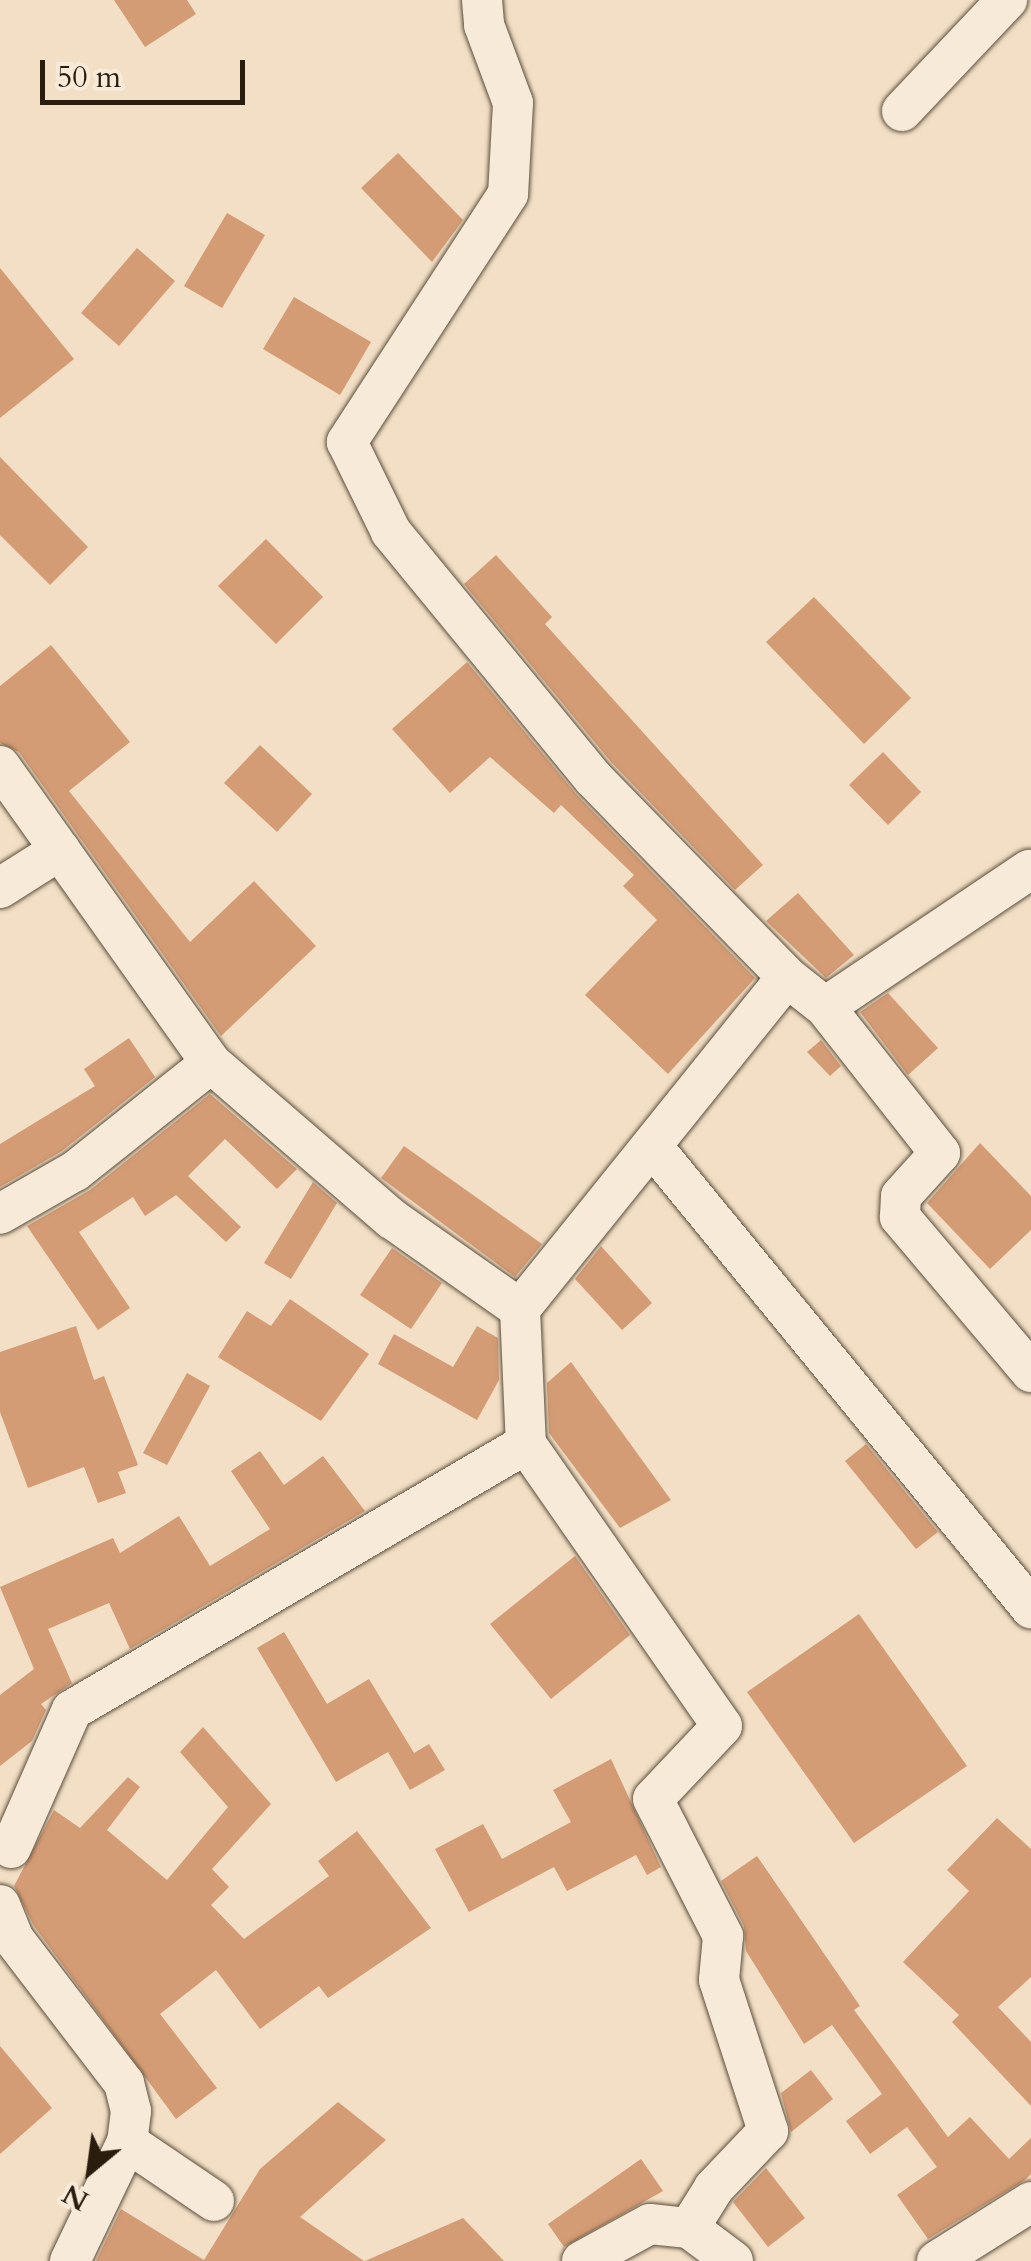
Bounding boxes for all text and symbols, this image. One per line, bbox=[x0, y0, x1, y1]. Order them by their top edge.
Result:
scale bar bbox=[45, 40, 250, 102]
text: 50 m bbox=[57, 57, 121, 98]
north arrow bbox=[40, 2121, 140, 2221]
text: N bbox=[56, 2175, 95, 2220]

